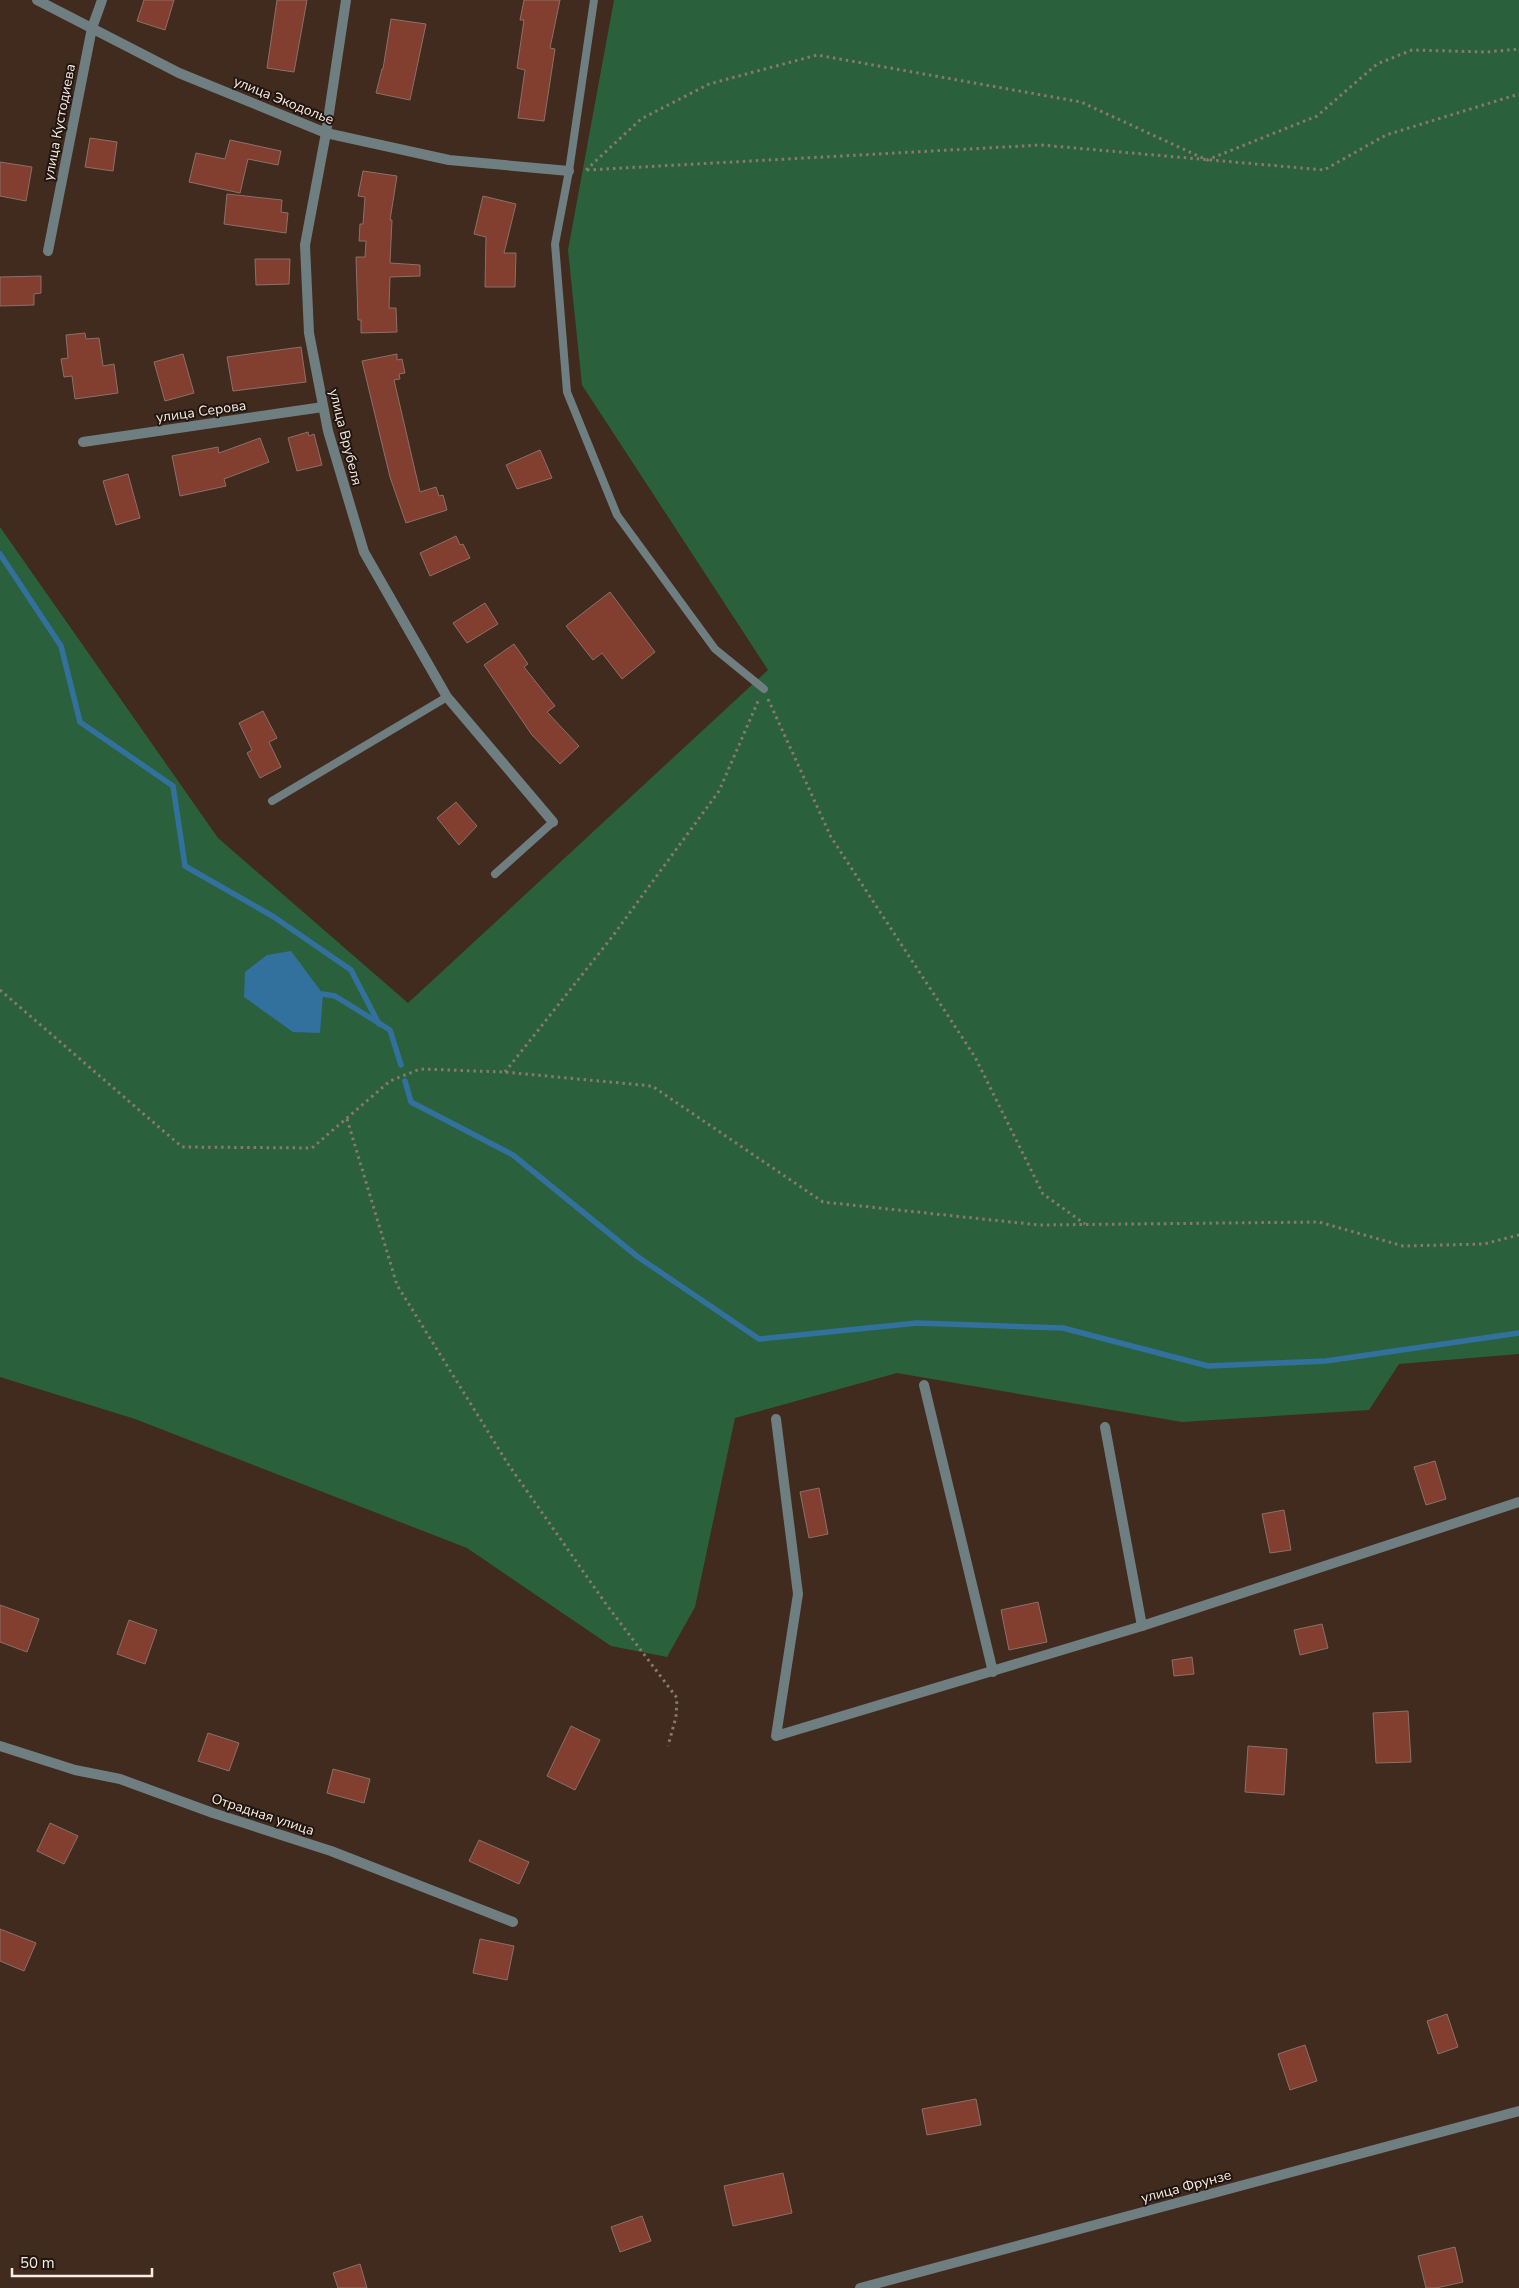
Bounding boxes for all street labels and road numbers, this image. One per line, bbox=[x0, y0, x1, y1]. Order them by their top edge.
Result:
street label: улица Кустодиева bbox=[39, 62, 80, 182]
street label: улица Экодолье bbox=[231, 72, 337, 129]
street label: улица Врубеля bbox=[324, 387, 367, 487]
street label: улица Серова bbox=[155, 396, 247, 427]
street label: Отрадная улица bbox=[209, 1789, 317, 1840]
street label: улица Фрунзе bbox=[1139, 2165, 1233, 2208]

